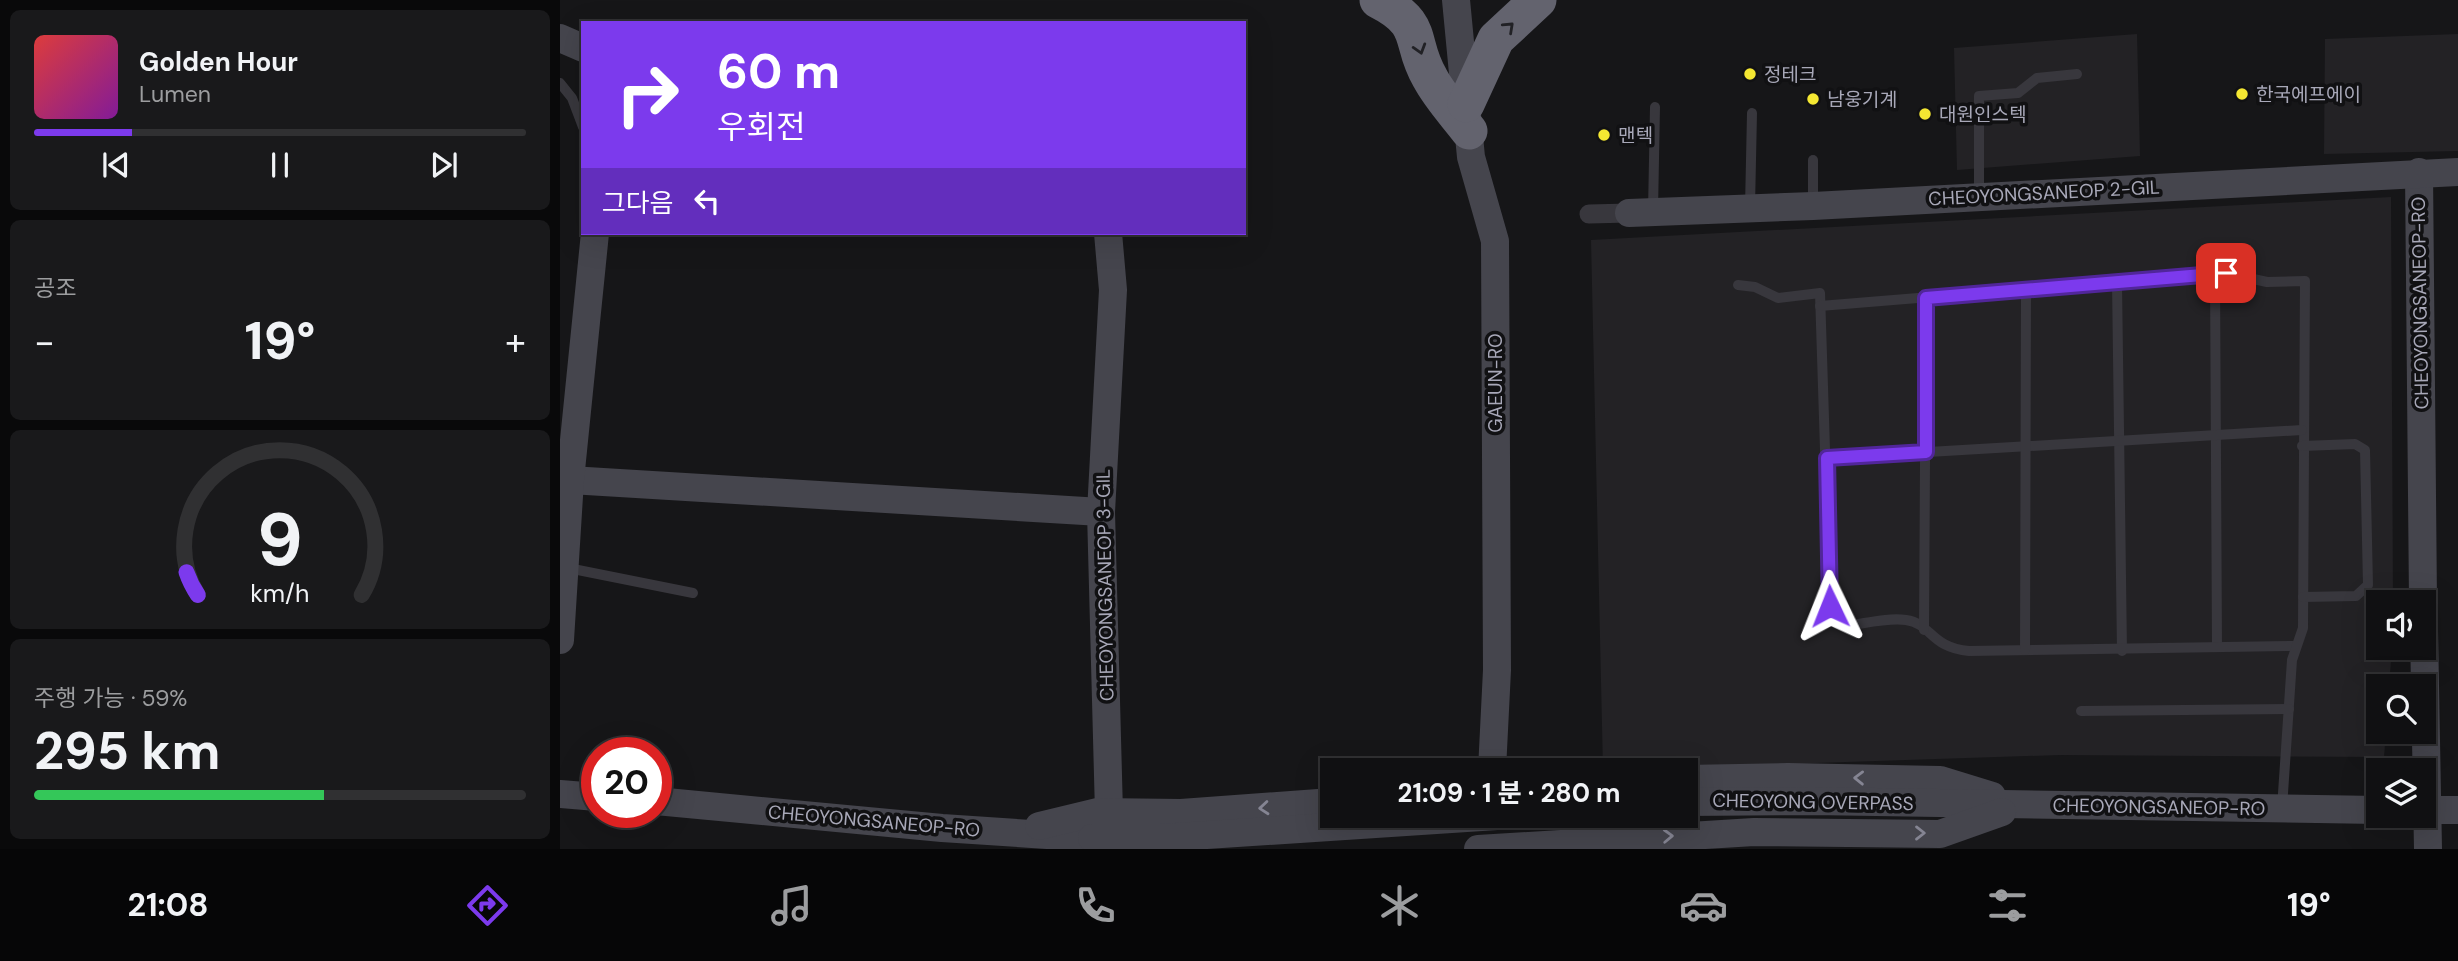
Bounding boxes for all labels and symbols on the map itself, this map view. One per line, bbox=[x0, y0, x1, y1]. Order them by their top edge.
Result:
one-way arrow bbox=[1501, 23, 1514, 36]
one-way arrow bbox=[1412, 43, 1427, 55]
place label: 정테크 bbox=[1764, 62, 1816, 87]
marker: 정테크 bbox=[1742, 66, 1758, 82]
place label: 한국에프에이 bbox=[2256, 82, 2361, 107]
marker: 한국에프에이 bbox=[2234, 86, 2250, 102]
place label: 남웅기계 bbox=[1827, 87, 1897, 112]
marker: 남웅기계 bbox=[1805, 91, 1821, 107]
place label: 대원인스텍 bbox=[1939, 102, 2026, 127]
marker: 대원인스텍 bbox=[1917, 106, 1933, 122]
place label: 맨텍 bbox=[1618, 123, 1653, 148]
marker: 맨텍 bbox=[1596, 127, 1612, 143]
street label: CHEOYONGSANEOP 2-GIL bbox=[1928, 174, 2160, 212]
street label: CHEOYONGSANEOP-RO bbox=[2406, 196, 2434, 410]
pin bbox=[2196, 243, 2256, 303]
street label: GAEUN-RO bbox=[1483, 333, 1508, 433]
street label: CHEOYONGSANEOP 3-GIL bbox=[1090, 469, 1120, 701]
position arrow bbox=[1793, 569, 1867, 643]
speed limit sign: 20 bbox=[581, 737, 672, 828]
one-way arrow bbox=[1853, 770, 1864, 786]
street label: CHEOYONG OVERPASS bbox=[1712, 788, 1914, 816]
street label: CHEOYONGSANEOP-RO bbox=[2052, 793, 2266, 821]
street label: CHEOYONGSANEOP-RO bbox=[767, 799, 981, 843]
one-way arrow bbox=[1258, 800, 1269, 815]
one-way arrow bbox=[1915, 826, 1926, 841]
one-way arrow bbox=[1663, 828, 1674, 843]

